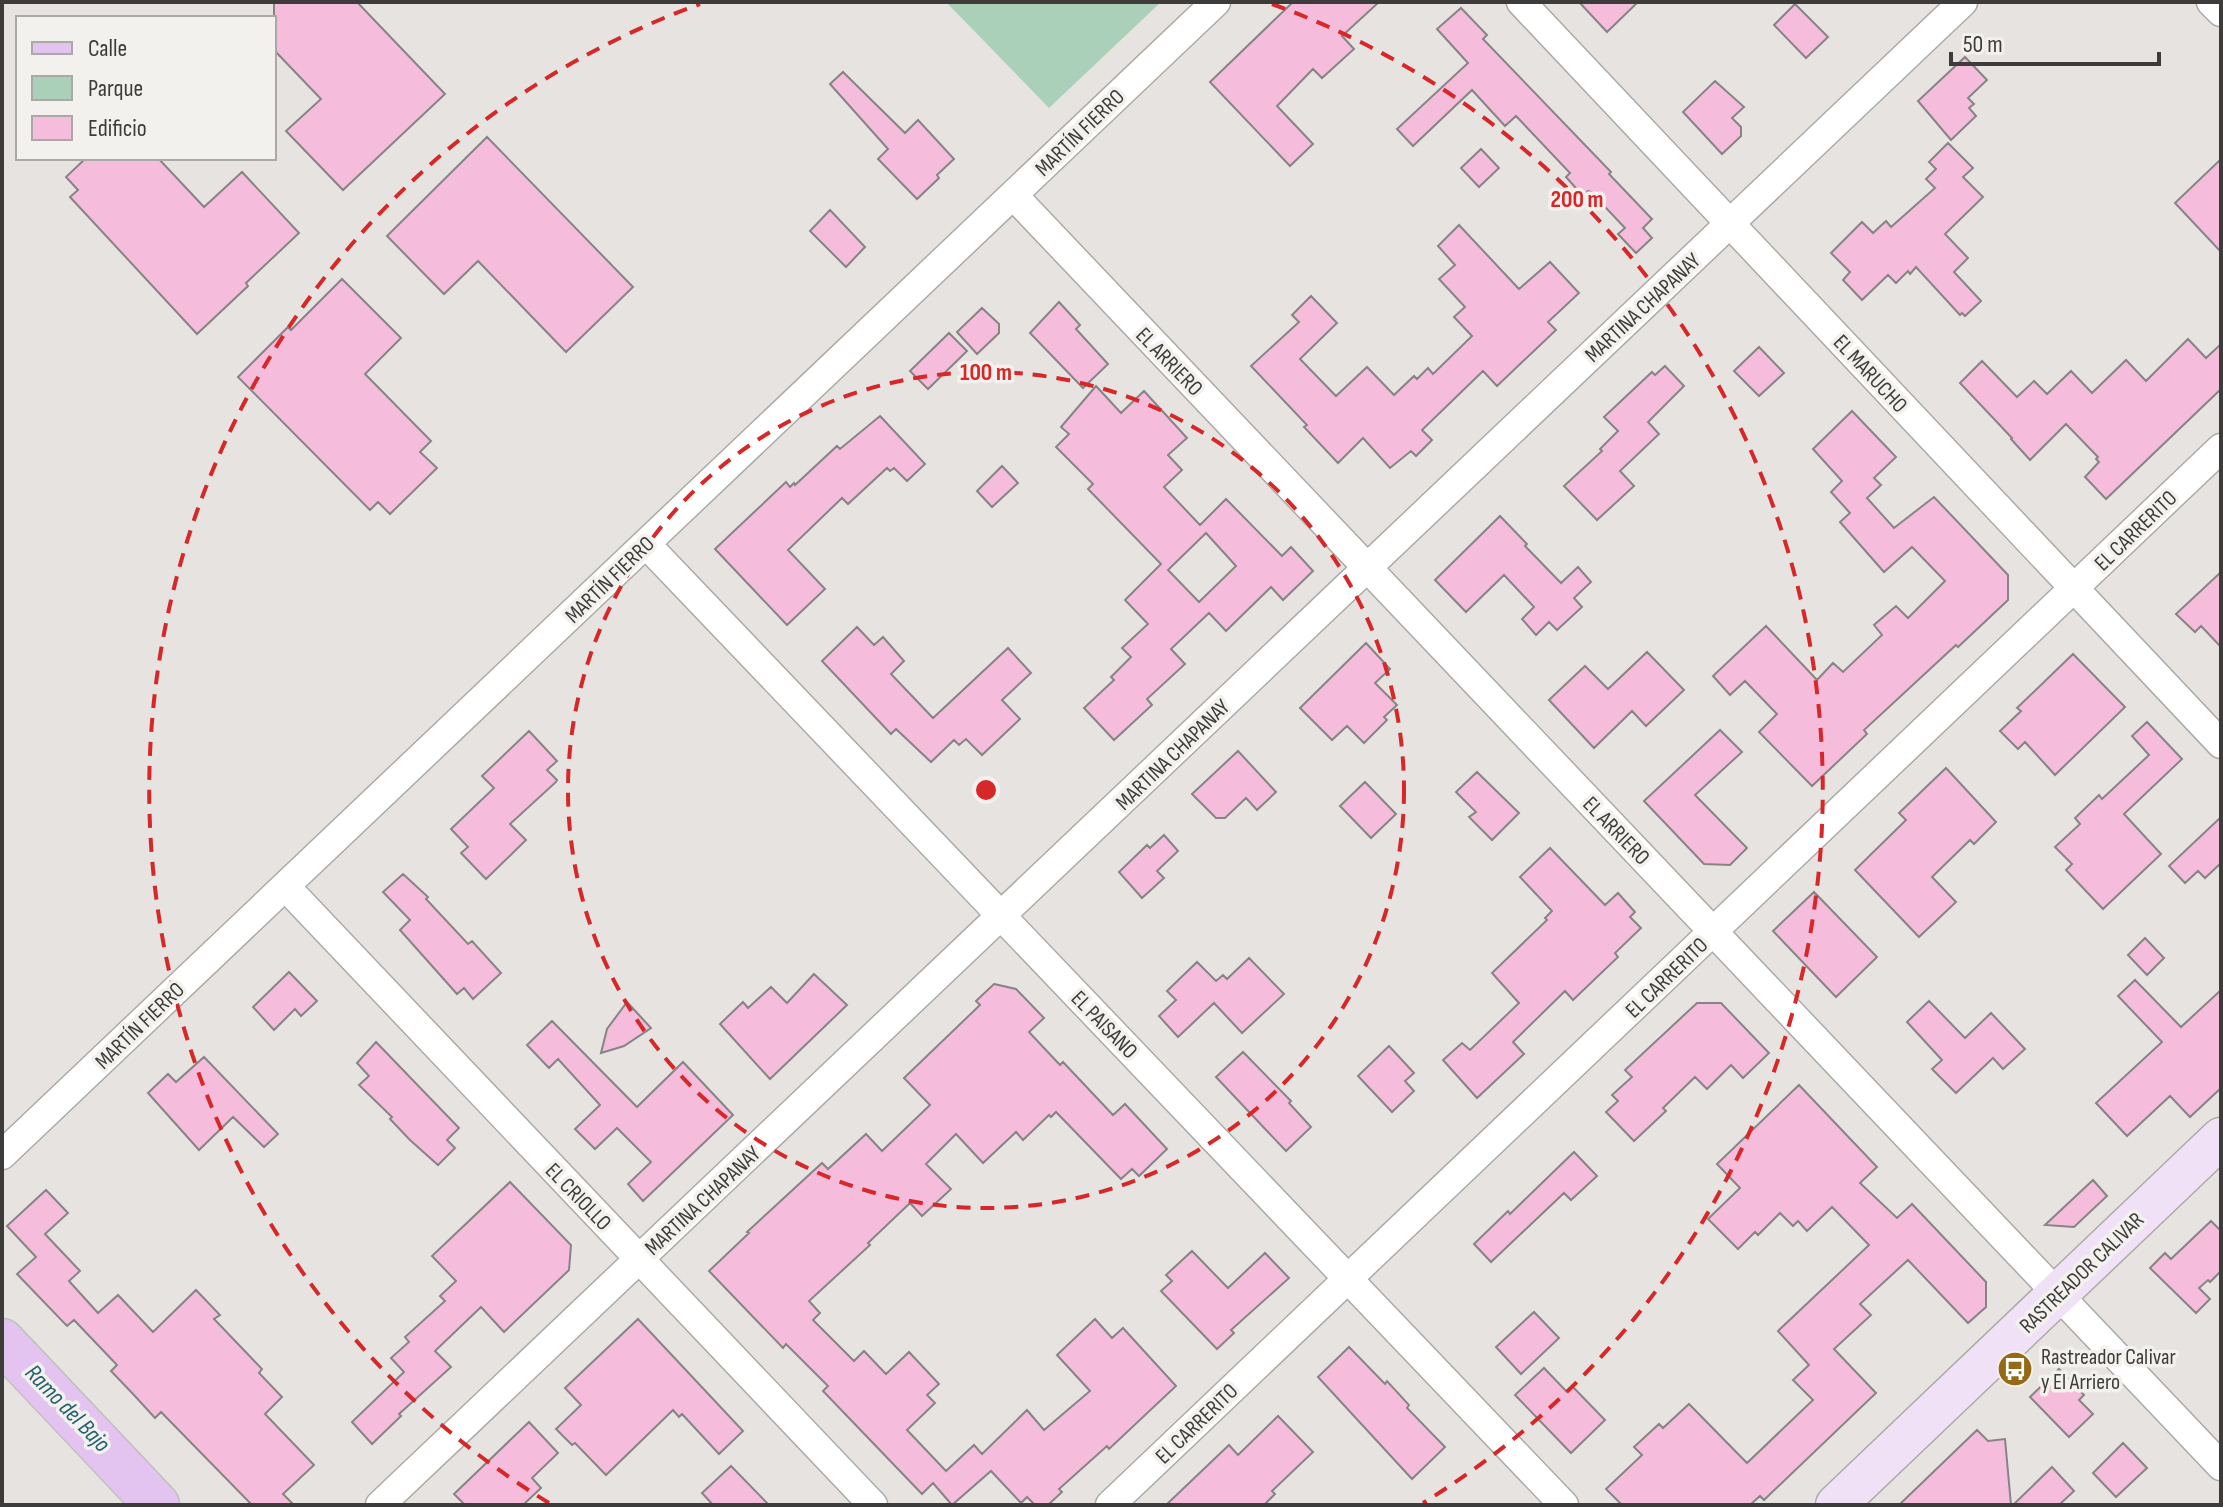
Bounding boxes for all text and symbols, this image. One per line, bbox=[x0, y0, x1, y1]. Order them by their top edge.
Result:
legend bbox=[16, 16, 276, 160]
scale bar bbox=[1951, 16, 2159, 66]
text: 50 m bbox=[1963, 30, 2003, 59]
text: Calle bbox=[88, 34, 127, 63]
text: Parque bbox=[88, 74, 143, 103]
street label: MARTÍN FIERRO bbox=[1030, 84, 1130, 182]
text: Edificio bbox=[88, 114, 147, 143]
text: 200 m bbox=[1550, 185, 1604, 214]
street label: MARTINA CHAPANAY bbox=[1580, 248, 1706, 368]
street label: EL ARRIERO bbox=[1130, 322, 1208, 402]
street label: EL MARUCHO bbox=[1827, 329, 1913, 419]
text: 100 m bbox=[960, 358, 1012, 387]
street label: EL CARRERITO bbox=[2089, 485, 2183, 577]
street label: MARTÍN FIERRO bbox=[560, 531, 660, 629]
street label: MARTINA CHAPANAY bbox=[1110, 694, 1236, 816]
centre of rings bbox=[972, 776, 1000, 804]
street label: EL ARRIERO bbox=[1577, 791, 1655, 871]
street label: EL CARRERITO bbox=[1620, 932, 1714, 1024]
street label: MARTÍN FIERRO bbox=[90, 977, 190, 1075]
street label: EL PAISANO bbox=[1065, 985, 1143, 1065]
street label: MARTINA CHAPANAY bbox=[640, 1141, 766, 1261]
street label: EL CRIOLLO bbox=[539, 1158, 617, 1236]
street label: RASTREADOR CALIVAR bbox=[2014, 1207, 2150, 1339]
place label: Rastreador Calivar y El Arriero bbox=[2041, 1344, 2176, 1396]
bus stop icon: Rastreador Calivar y El Arriero bbox=[1996, 1350, 2034, 1388]
water label: Ramo del Bajo bbox=[19, 1359, 117, 1458]
street label: EL CARRERITO bbox=[1150, 1378, 1244, 1470]

